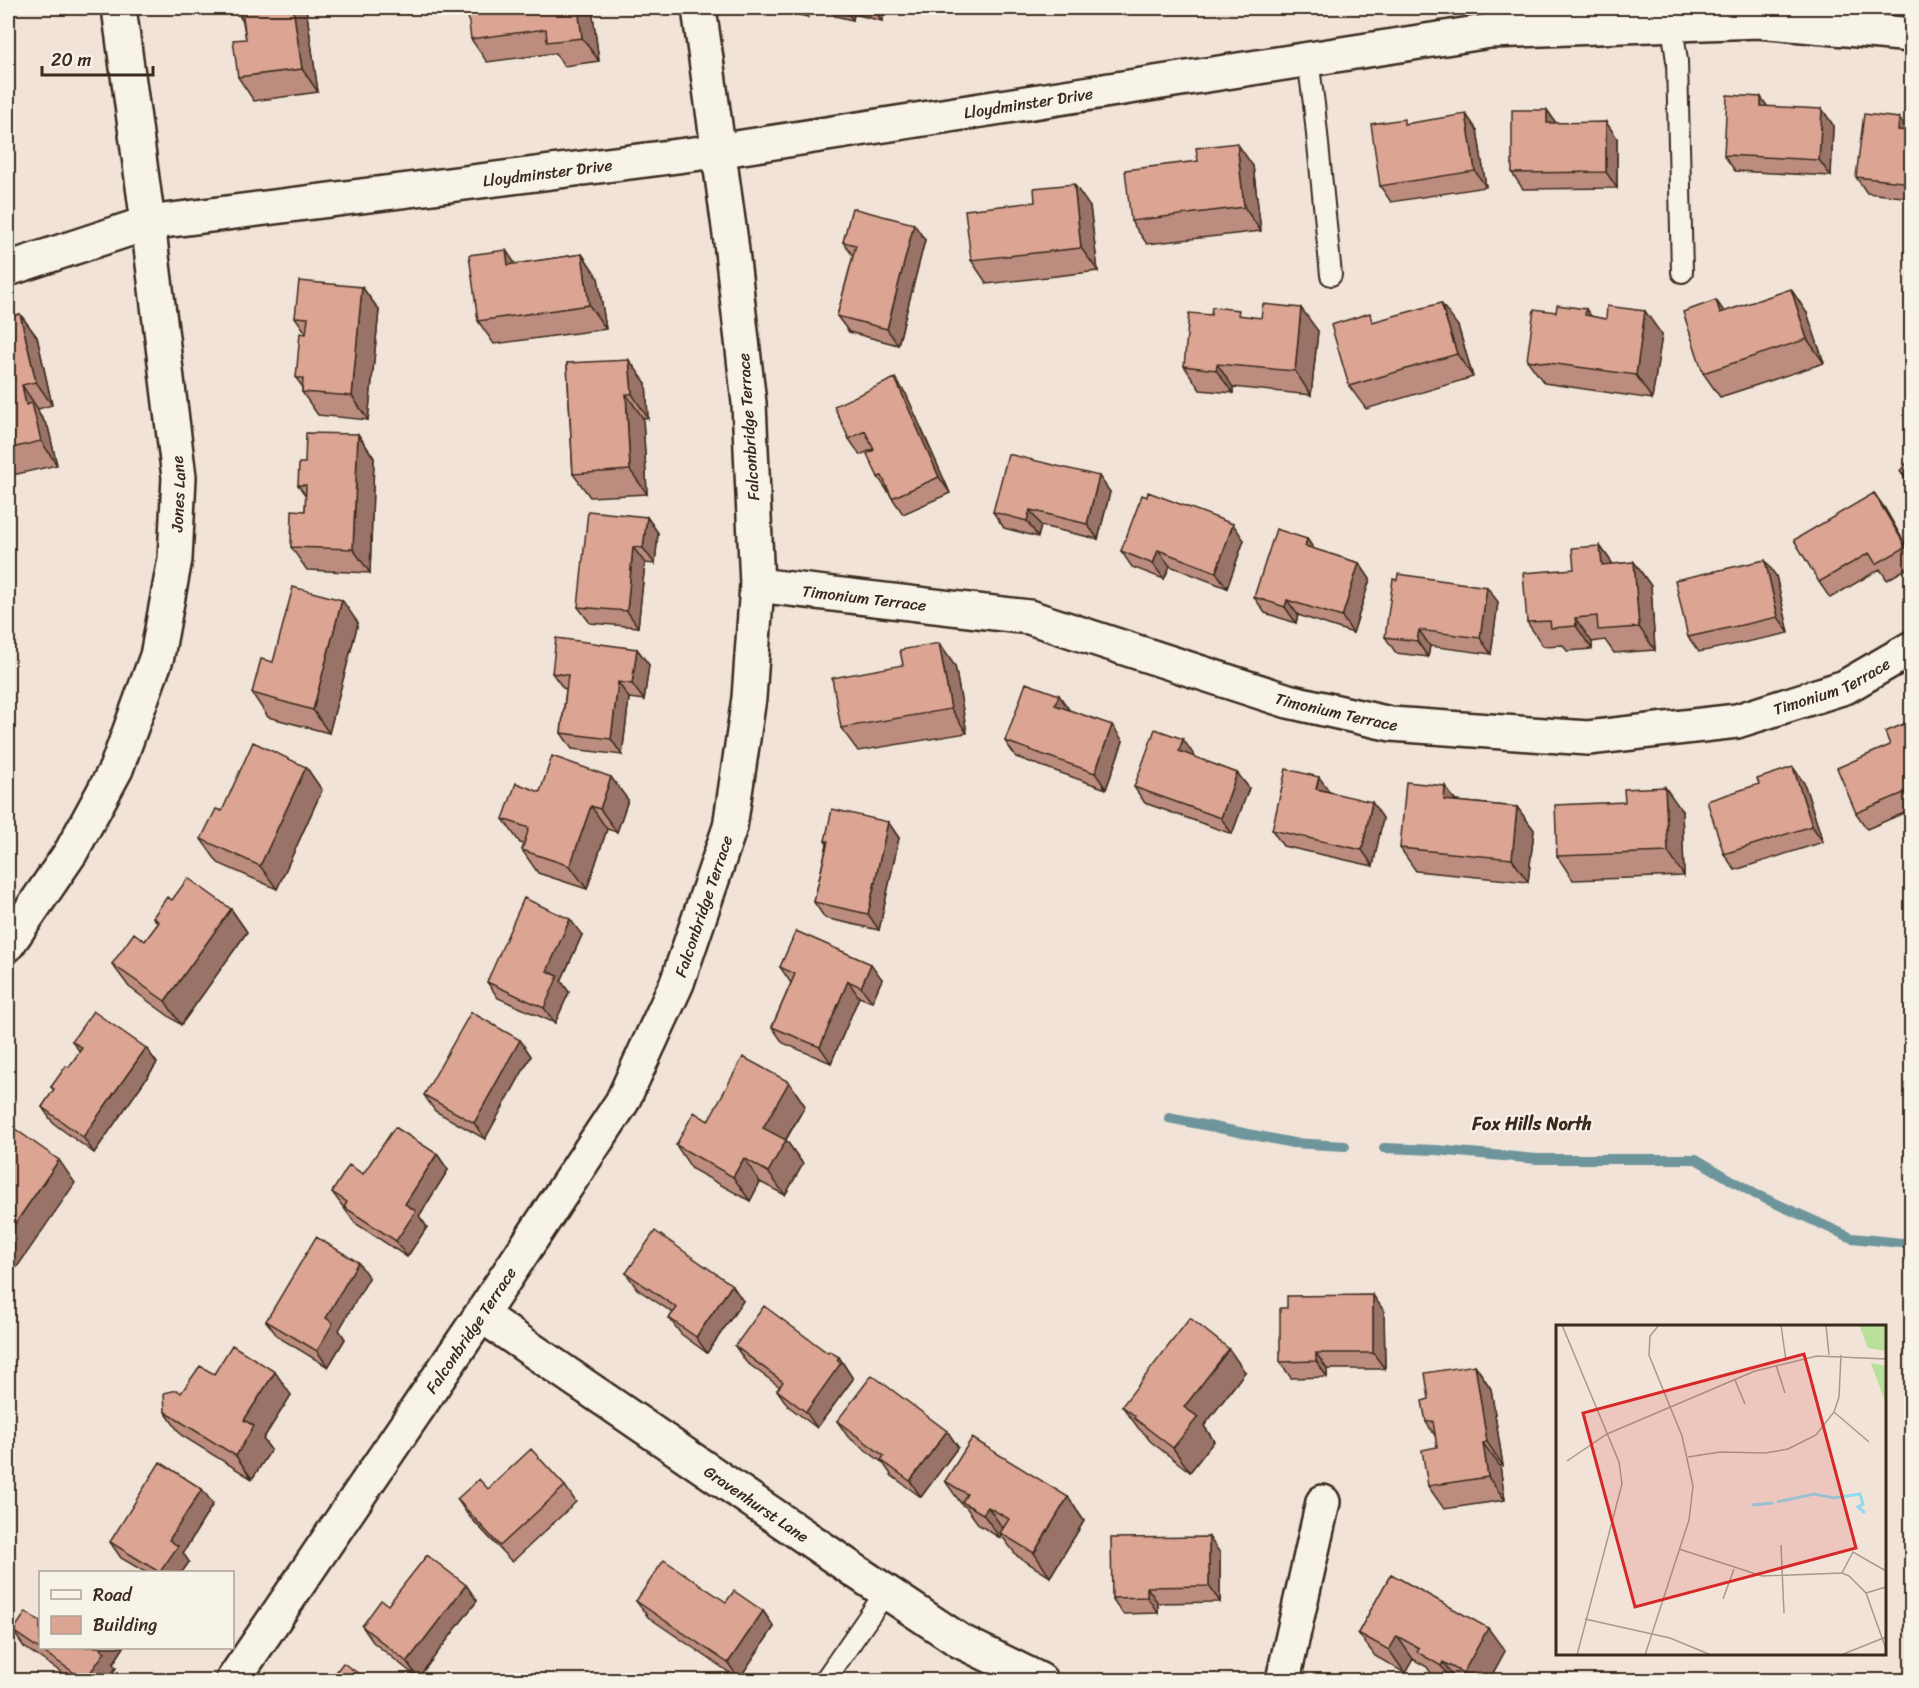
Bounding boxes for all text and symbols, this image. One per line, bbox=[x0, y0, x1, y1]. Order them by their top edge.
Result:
scale bar bbox=[42, 39, 153, 77]
text: 20 m bbox=[51, 44, 91, 76]
street label: Lloydminster Drive bbox=[962, 79, 1095, 127]
street label: Lloydminster Drive bbox=[481, 150, 614, 196]
street label: Falconbridge Terrace bbox=[729, 352, 768, 502]
street label: Jones Lane bbox=[162, 454, 194, 534]
street label: Timonium Terrace bbox=[800, 576, 928, 620]
street label: Timonium Terrace bbox=[1769, 650, 1896, 724]
street label: Timonium Terrace bbox=[1271, 684, 1399, 739]
street label: Falconbridge Terrace bbox=[666, 832, 741, 981]
district label: Fox Hills North bbox=[1471, 1108, 1592, 1140]
street label: Falconbridge Terrace bbox=[418, 1261, 524, 1400]
inset map bbox=[1556, 1325, 1886, 1655]
street label: Gravenhurst Lane bbox=[698, 1457, 815, 1551]
legend bbox=[39, 1571, 234, 1649]
text: Road bbox=[93, 1579, 133, 1611]
text: Building bbox=[93, 1609, 157, 1641]

